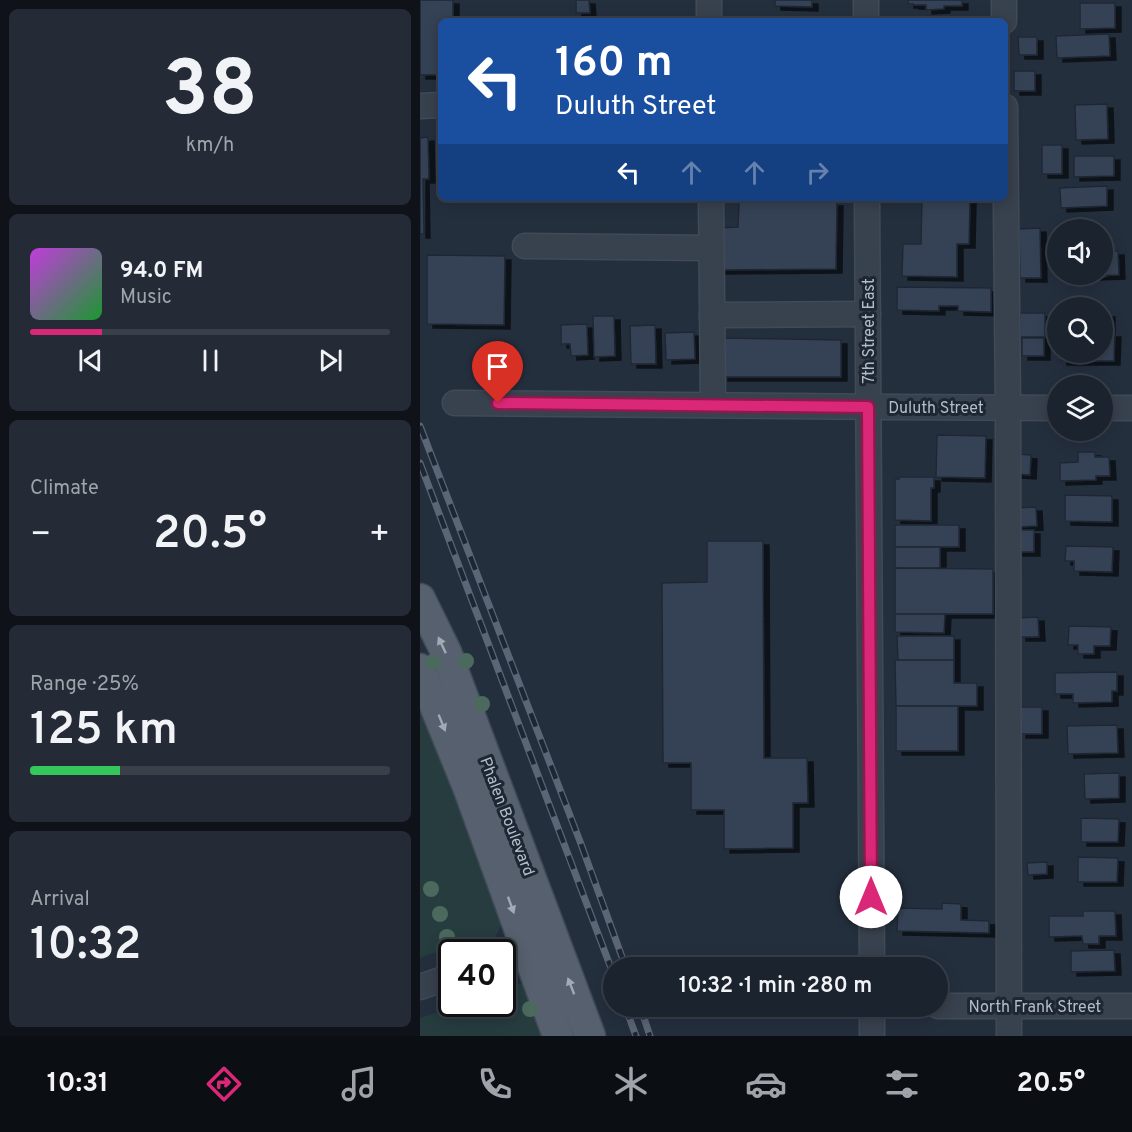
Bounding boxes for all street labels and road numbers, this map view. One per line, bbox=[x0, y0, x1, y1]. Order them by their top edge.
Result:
street label: 7th Street East bbox=[860, 278, 880, 384]
street label: Duluth Street bbox=[888, 399, 984, 419]
street label: Phalen Boulevard bbox=[474, 754, 538, 879]
street label: North Frank Street bbox=[969, 998, 1101, 1018]

